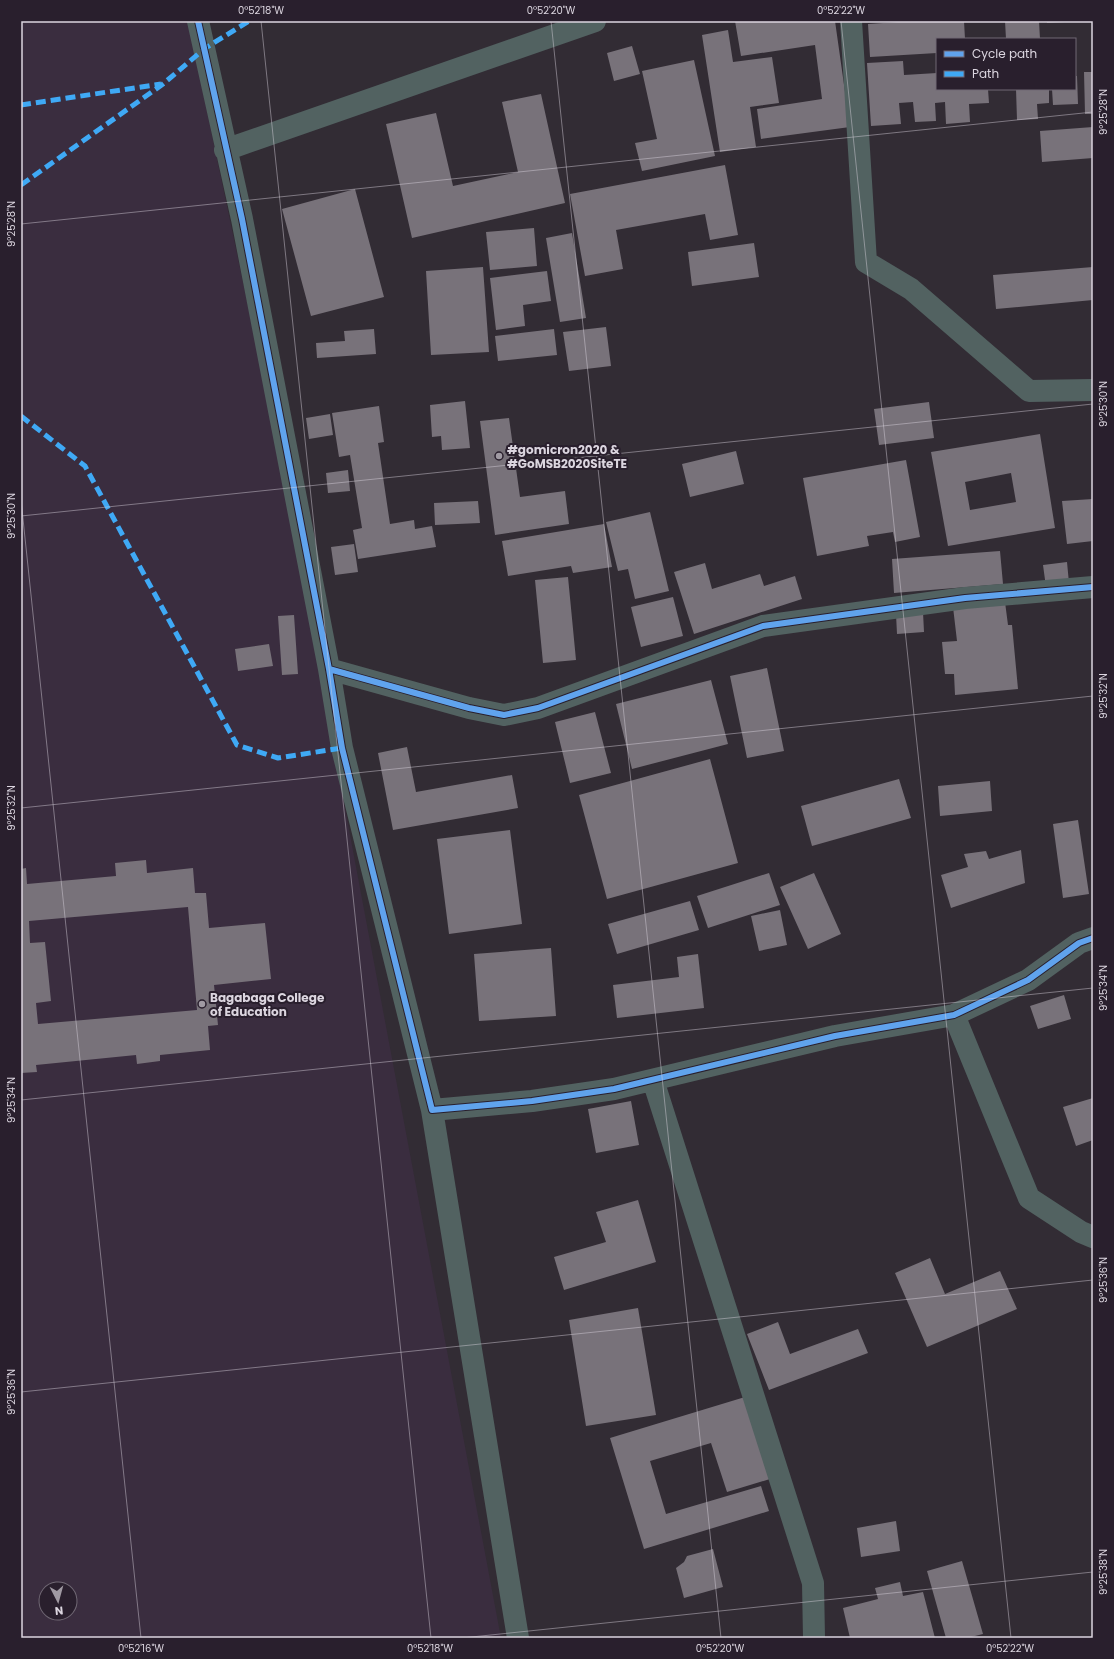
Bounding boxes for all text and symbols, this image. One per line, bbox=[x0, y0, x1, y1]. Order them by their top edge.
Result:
text: 0°52'18"W bbox=[238, 3, 284, 18]
text: 0°52'20"W bbox=[527, 3, 576, 18]
text: 0°52'22"W bbox=[817, 3, 865, 18]
legend bbox=[936, 38, 1076, 90]
text: Cycle path bbox=[972, 45, 1037, 62]
text: Path bbox=[972, 65, 999, 82]
text: 9°25'28"N bbox=[1096, 89, 1111, 135]
text: 9°25'28"N bbox=[4, 201, 19, 247]
text: 9°25'30"N bbox=[1096, 381, 1111, 427]
place label: #gomicron2020 & #GoMSB2020SiteTE bbox=[507, 441, 627, 472]
marker: #gomicron2020 & #GoMSB2020SiteTE bbox=[494, 451, 504, 461]
text: 9°25'30"N bbox=[4, 493, 19, 539]
text: 9°25'32"N bbox=[1096, 673, 1111, 719]
text: 9°25'32"N bbox=[4, 785, 19, 831]
text: 9°25'34"N bbox=[1096, 965, 1111, 1011]
place label: Bagabaga College of Education bbox=[210, 989, 325, 1020]
marker: Bagabaga College of Education bbox=[197, 999, 207, 1009]
text: 9°25'34"N bbox=[4, 1077, 19, 1123]
text: 9°25'36"N bbox=[1096, 1257, 1111, 1303]
text: 9°25'36"N bbox=[4, 1369, 19, 1415]
text: 9°25'38"N bbox=[1096, 1549, 1111, 1595]
north arrow bbox=[38, 1581, 78, 1621]
text: N bbox=[54, 1603, 64, 1619]
text: 0°52'16"W bbox=[118, 1641, 164, 1656]
text: 0°52'18"W bbox=[407, 1641, 453, 1656]
text: 0°52'20"W bbox=[696, 1641, 745, 1656]
text: 0°52'22"W bbox=[986, 1641, 1034, 1656]

